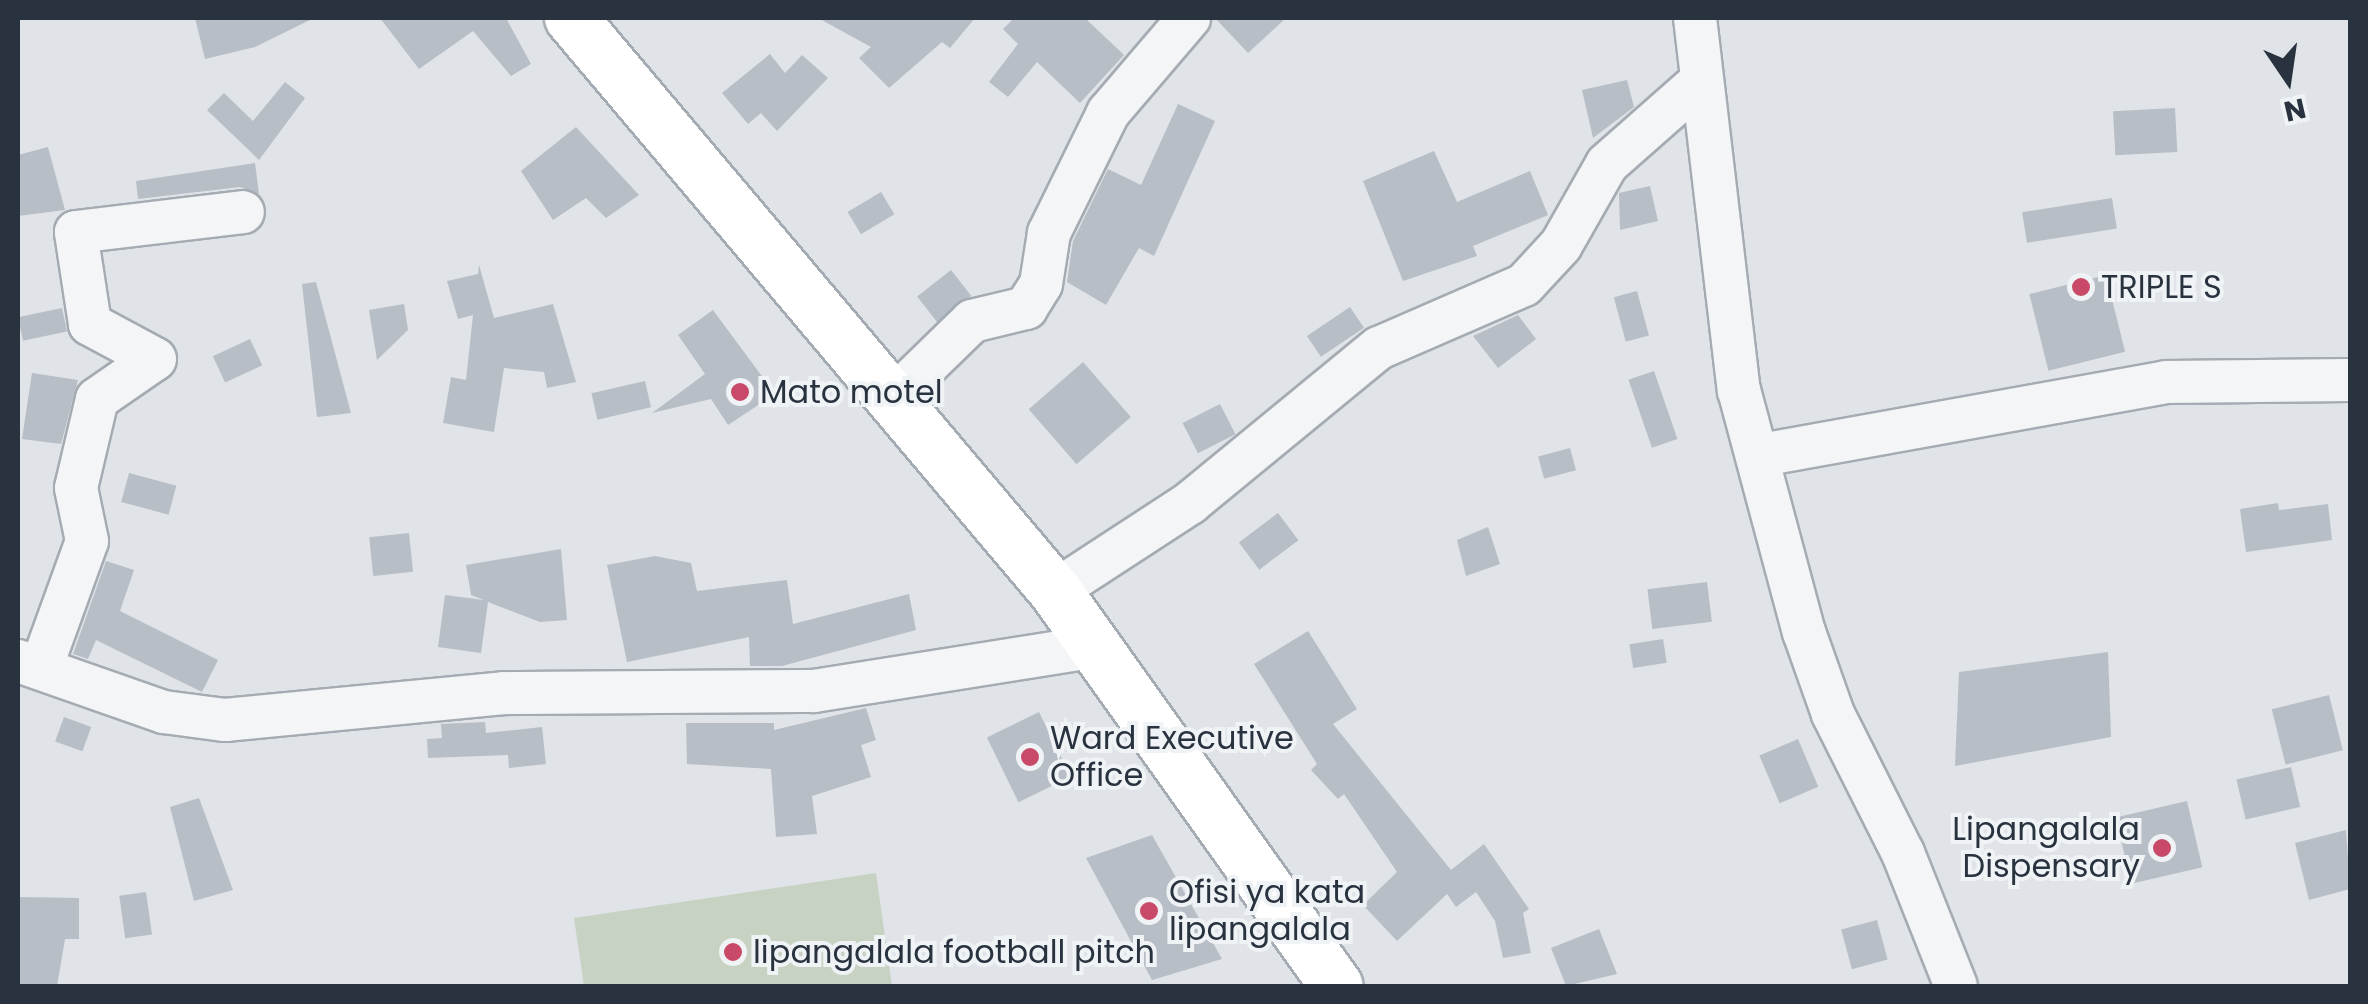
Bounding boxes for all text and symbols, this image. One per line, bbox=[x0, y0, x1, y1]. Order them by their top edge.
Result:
north arrow bbox=[2238, 30, 2338, 130]
text: N bbox=[2280, 88, 2310, 131]
place label: TRIPLE S bbox=[2101, 268, 2222, 306]
marker: TRIPLE S bbox=[2070, 276, 2092, 298]
place label: Mato motel bbox=[760, 373, 943, 411]
marker: Mato motel bbox=[729, 381, 751, 403]
place label: Ward Executive Office bbox=[1050, 720, 1294, 795]
marker: Ward Executive Office bbox=[1019, 746, 1041, 768]
place label: Lipangalala Dispensary bbox=[1952, 811, 2140, 886]
marker: Lipangalala Dispensary bbox=[2149, 835, 2175, 861]
place label: Ofisi ya kata lipangalala bbox=[1169, 874, 1365, 949]
marker: Ofisi ya kata lipangalala bbox=[1138, 900, 1160, 922]
place label: lipangalala football pitch bbox=[753, 933, 1155, 971]
marker: lipangalala football pitch bbox=[722, 941, 744, 963]

